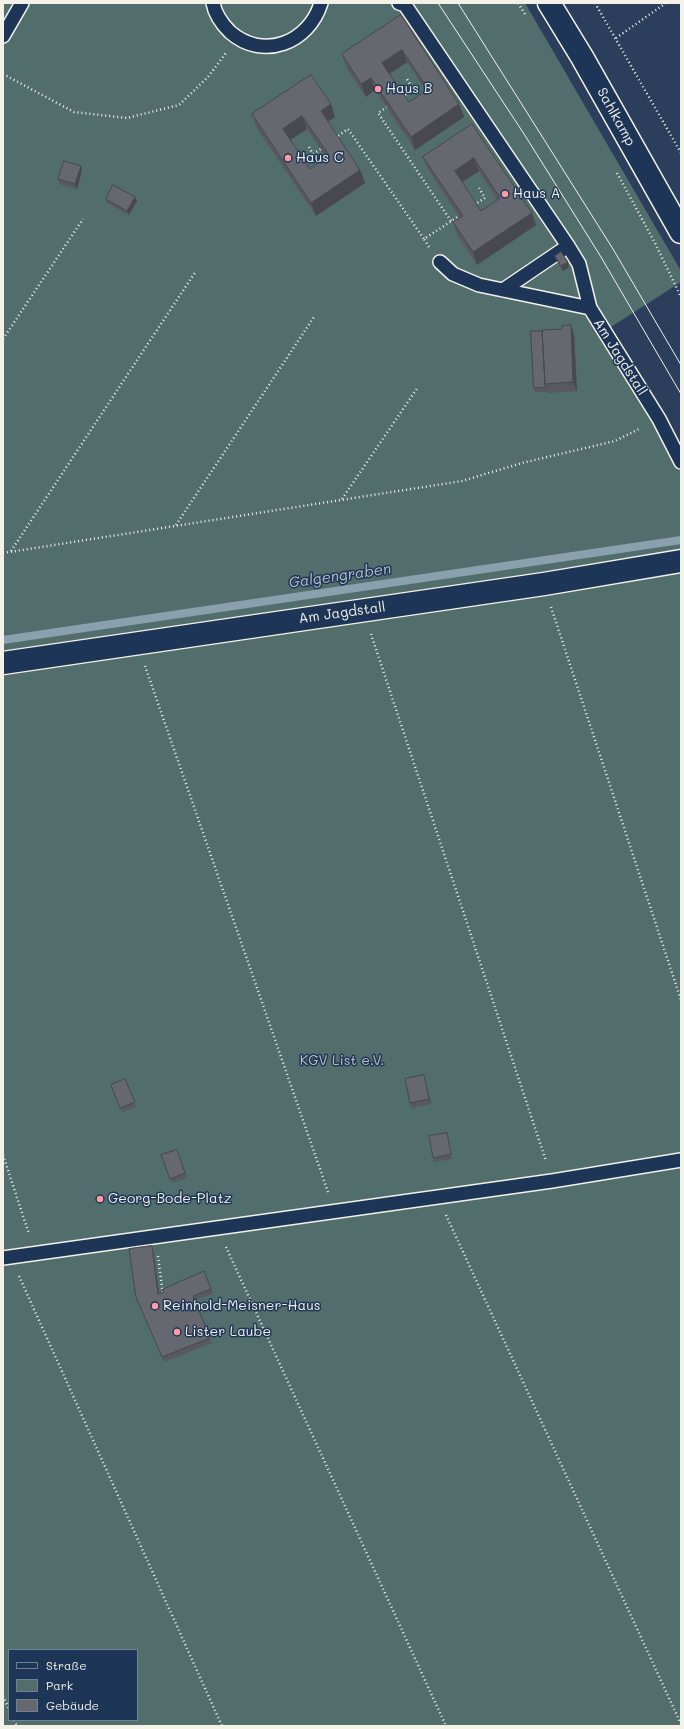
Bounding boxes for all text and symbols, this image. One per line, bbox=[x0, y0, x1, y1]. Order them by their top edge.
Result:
place label: Haus B bbox=[386, 81, 432, 97]
marker: Haus B bbox=[373, 84, 383, 94]
street label: Sahlkamp bbox=[593, 85, 639, 149]
place label: Haus C bbox=[296, 150, 344, 166]
marker: Haus C bbox=[283, 153, 293, 163]
place label: Haus A bbox=[513, 186, 560, 202]
marker: Haus A bbox=[500, 189, 510, 199]
street label: Am Jagdstall bbox=[590, 315, 650, 399]
water label: Galgengraben bbox=[288, 560, 392, 592]
street label: Am Jagdstall bbox=[298, 599, 386, 627]
park label: KGV List e.V. bbox=[300, 1053, 384, 1069]
place label: Georg-Bode-Platz bbox=[108, 1191, 232, 1207]
marker: Georg-Bode-Platz bbox=[95, 1194, 105, 1204]
place label: Reinhold-Meisner-Haus bbox=[163, 1298, 321, 1314]
marker: Reinhold-Meisner-Haus bbox=[150, 1301, 160, 1311]
place label: Lister Laube bbox=[185, 1324, 271, 1340]
marker: Lister Laube bbox=[172, 1327, 182, 1337]
legend bbox=[8, 1649, 138, 1721]
text: Straße bbox=[46, 1657, 87, 1673]
text: Park bbox=[46, 1677, 73, 1693]
text: Gebäude bbox=[46, 1697, 99, 1713]

